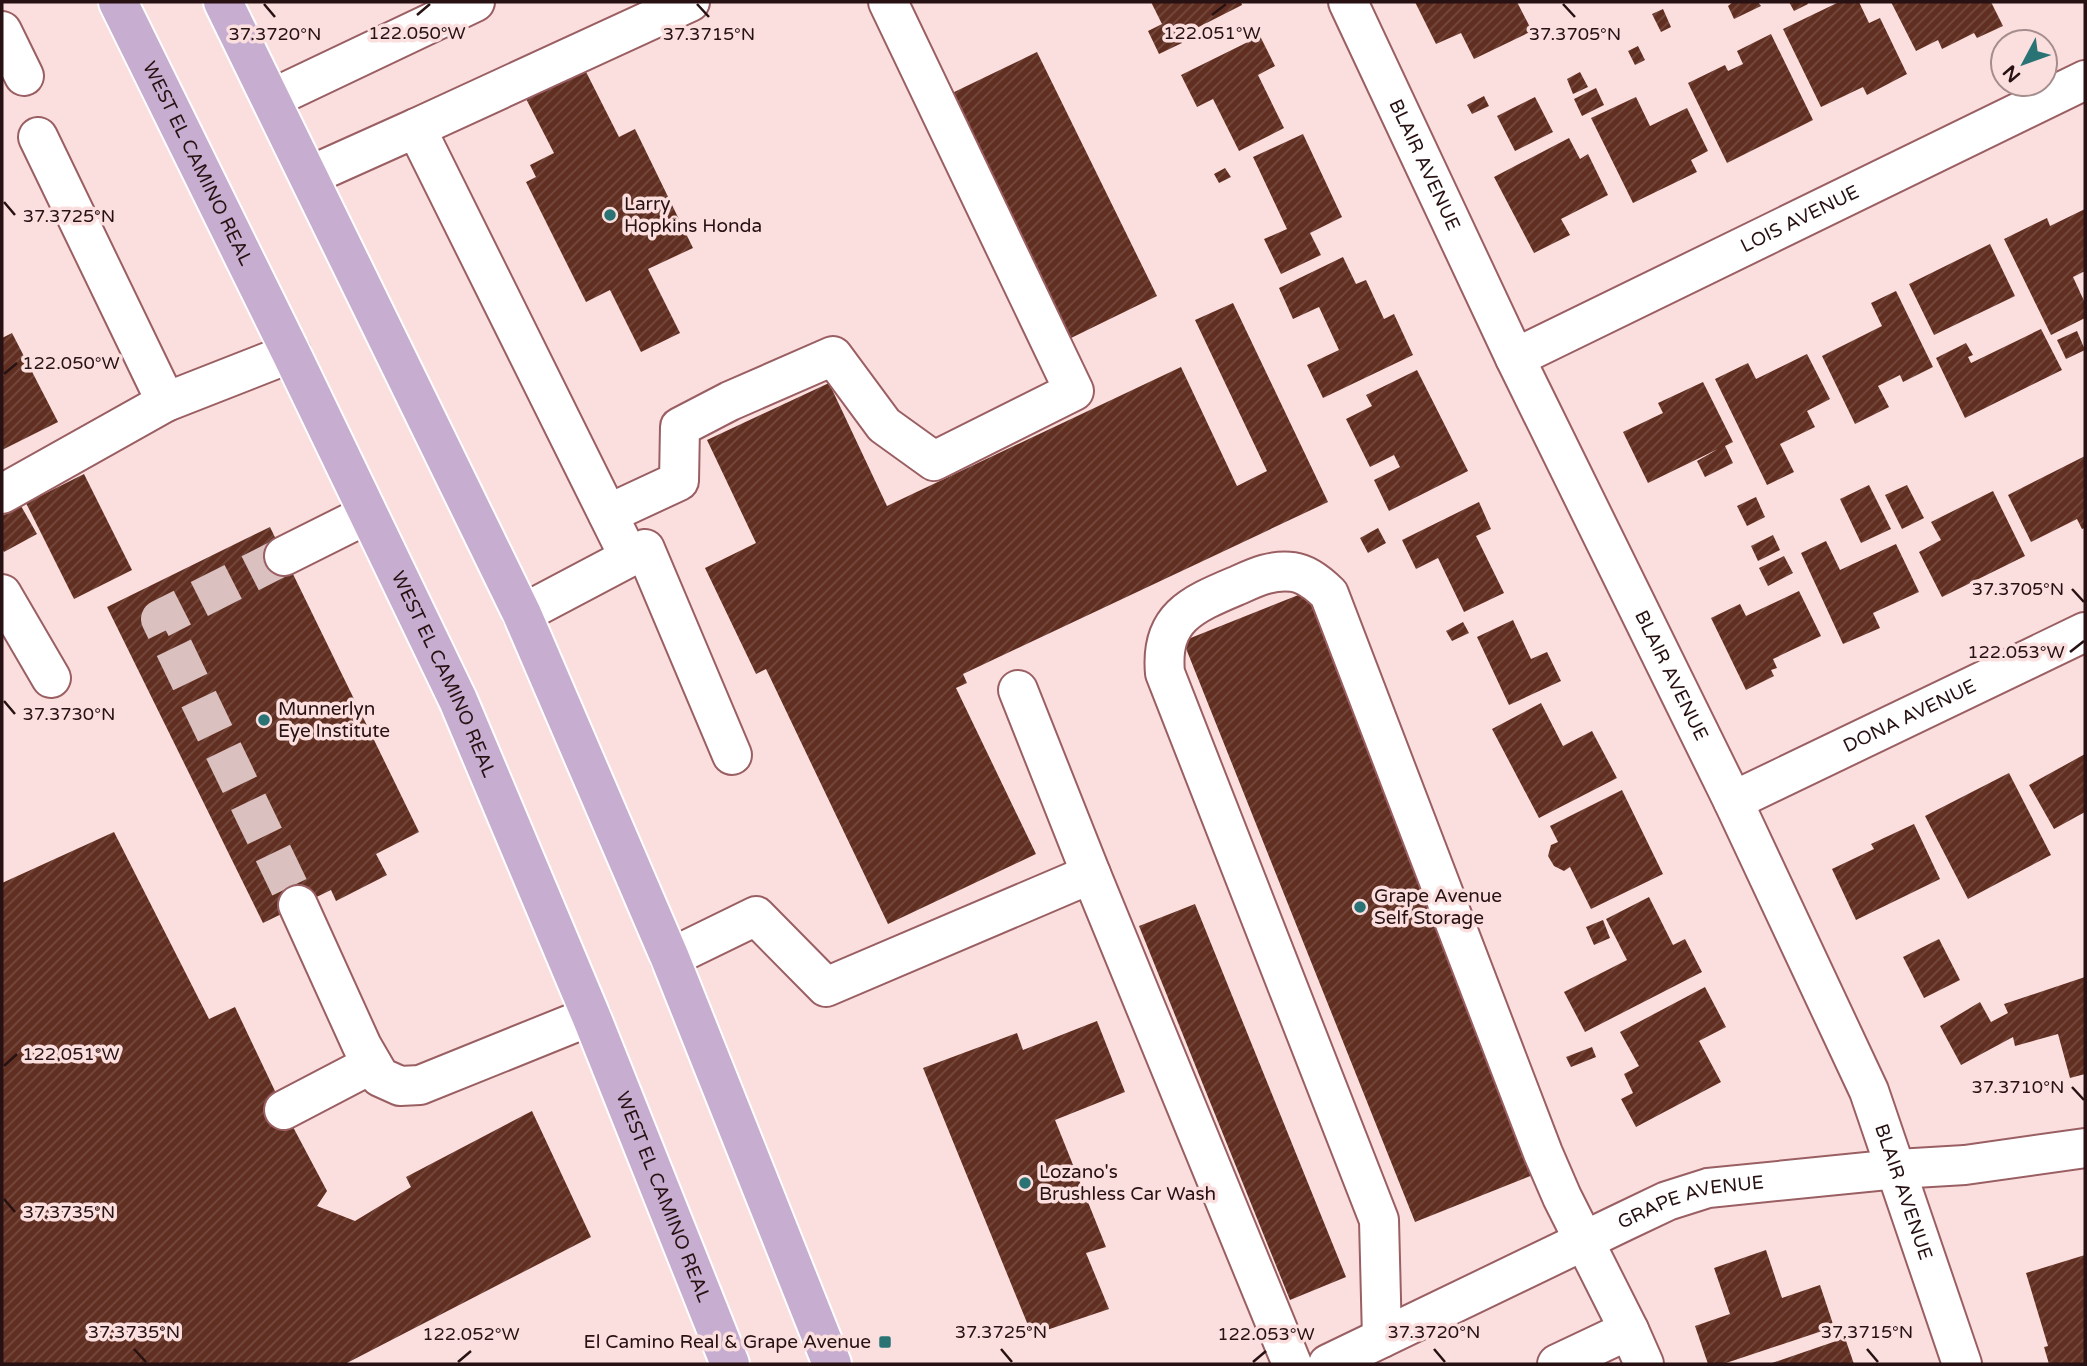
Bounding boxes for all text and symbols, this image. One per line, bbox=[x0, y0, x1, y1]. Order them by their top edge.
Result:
text: 122.050°W bbox=[368, 22, 466, 44]
text: 122.051°W bbox=[1163, 22, 1261, 44]
text: 37.3720°N bbox=[229, 23, 321, 45]
text: 37.3715°N bbox=[663, 23, 755, 45]
text: 37.3705°N bbox=[1529, 23, 1621, 45]
north arrow bbox=[1989, 28, 2059, 98]
street label: WEST EL CAMINO REAL bbox=[138, 58, 257, 269]
text: N bbox=[1999, 61, 2025, 86]
street label: BLAIR AVENUE bbox=[1384, 96, 1465, 234]
street label: LOIS AVENUE bbox=[1737, 181, 1863, 257]
place label: Larry Hopkins Honda bbox=[624, 193, 762, 237]
text: 37.3725°N bbox=[23, 205, 115, 227]
marker: Larry Hopkins Honda bbox=[602, 207, 618, 223]
text: 122.050°W bbox=[22, 352, 120, 374]
street label: WEST EL CAMINO REAL bbox=[387, 568, 500, 781]
text: 37.3705°N bbox=[1972, 578, 2064, 600]
street label: BLAIR AVENUE bbox=[1630, 607, 1712, 744]
text: 122.053°W bbox=[1967, 641, 2065, 663]
street label: DONA AVENUE bbox=[1840, 675, 1980, 757]
place label: Munnerlyn Eye Institute bbox=[278, 698, 390, 742]
text: 37.3730°N bbox=[23, 703, 115, 725]
marker: Munnerlyn Eye Institute bbox=[256, 712, 272, 728]
place label: Grape Avenue Self Storage bbox=[1374, 885, 1502, 929]
marker: Grape Avenue Self Storage bbox=[1352, 899, 1368, 915]
text: 122.051°W bbox=[22, 1043, 120, 1065]
text: 37.3710°N bbox=[1972, 1076, 2064, 1098]
street label: WEST EL CAMINO REAL bbox=[611, 1088, 715, 1305]
street label: BLAIR AVENUE bbox=[1870, 1121, 1937, 1263]
place label: Lozano's Brushless Car Wash bbox=[1039, 1161, 1216, 1205]
street label: GRAPE AVENUE bbox=[1614, 1171, 1765, 1234]
marker: Lozano's Brushless Car Wash bbox=[1017, 1175, 1033, 1191]
text: 37.3735°N bbox=[23, 1201, 115, 1223]
text: 37.3735°N bbox=[88, 1321, 180, 1343]
text: 37.3725°N bbox=[955, 1321, 1047, 1343]
text: 37.3720°N bbox=[1388, 1321, 1480, 1343]
text: 37.3715°N bbox=[1821, 1321, 1913, 1343]
text: 122.052°W bbox=[422, 1323, 520, 1345]
text: 122.053°W bbox=[1217, 1323, 1315, 1345]
place label: El Camino Real & Grape Avenue bbox=[584, 1331, 871, 1353]
marker: El Camino Real & Grape Avenue bbox=[877, 1334, 893, 1350]

